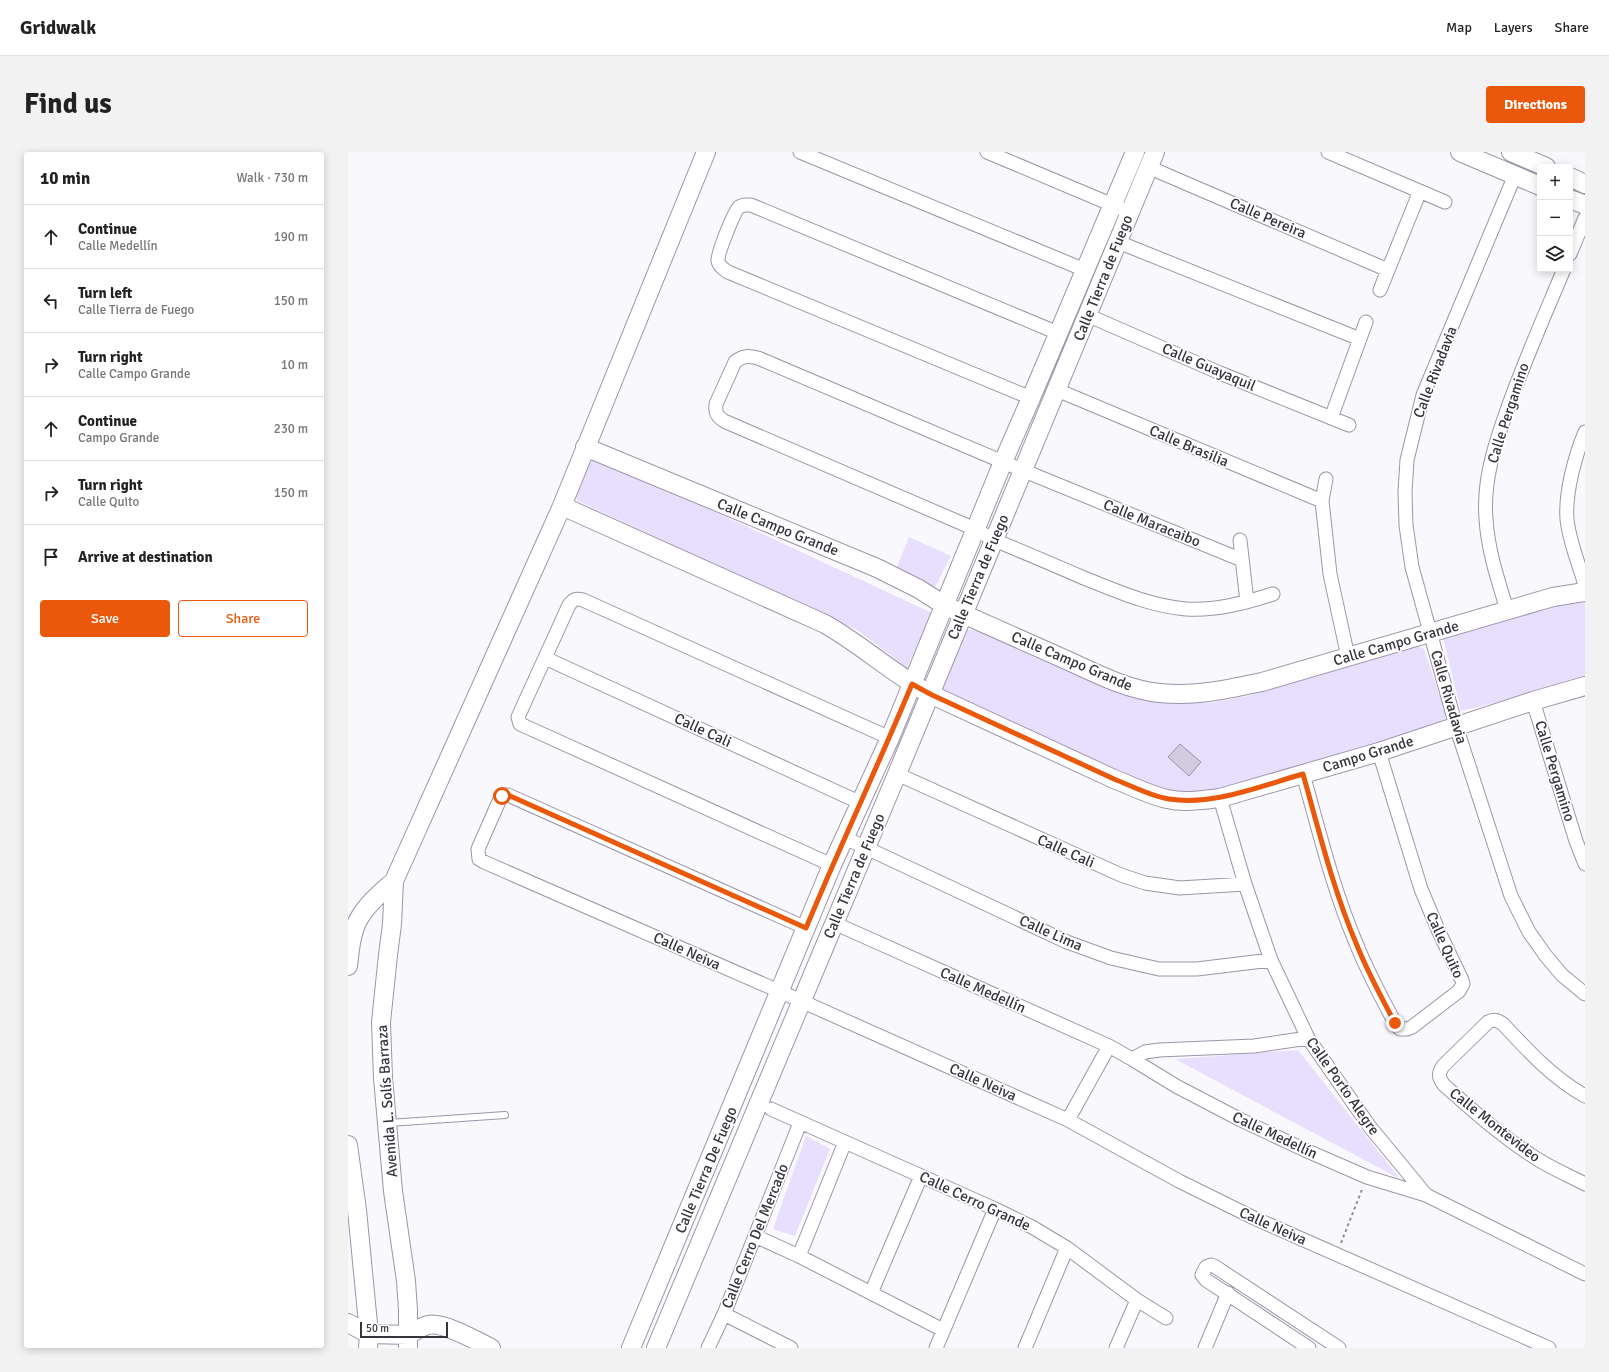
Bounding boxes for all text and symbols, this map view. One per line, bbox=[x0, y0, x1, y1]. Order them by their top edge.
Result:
text: Gridwalk bbox=[20, 16, 96, 40]
text: Map bbox=[1446, 19, 1472, 36]
text: Layers bbox=[1494, 19, 1533, 36]
text: Share bbox=[1555, 19, 1589, 36]
button: Directions bbox=[1486, 86, 1585, 123]
text: Find us bbox=[24, 87, 112, 121]
map controls bbox=[1537, 164, 1573, 272]
button: + bbox=[1537, 164, 1573, 200]
text: 10 min bbox=[40, 168, 90, 189]
text: Walk · 730 m bbox=[237, 170, 308, 186]
street label: Calle Pereira bbox=[1227, 194, 1309, 242]
button: − bbox=[1537, 200, 1573, 236]
street label: Calle Tierra de Fuego bbox=[1070, 212, 1137, 344]
text: Continue bbox=[78, 220, 137, 238]
icon: ahead bbox=[40, 226, 62, 248]
text: 190 m bbox=[274, 229, 308, 245]
button: layers bbox=[1537, 236, 1573, 272]
text: Calle Medellín bbox=[78, 238, 158, 254]
text: Turn left bbox=[78, 284, 132, 302]
icon: left bbox=[40, 290, 62, 312]
text: 150 m bbox=[274, 293, 308, 309]
text: Calle Tierra de Fuego bbox=[78, 302, 194, 318]
street label: Calle Rivadavia bbox=[1409, 324, 1461, 420]
street label: Calle Guayaquil bbox=[1159, 339, 1259, 395]
text: Turn right bbox=[78, 348, 143, 366]
icon: right bbox=[40, 354, 62, 376]
text: 10 m bbox=[281, 357, 308, 373]
street label: Calle Pergamino bbox=[1483, 360, 1533, 465]
text: Calle Campo Grande bbox=[78, 366, 190, 382]
text: Continue bbox=[78, 412, 137, 430]
icon: ahead bbox=[40, 418, 62, 440]
text: 230 m bbox=[274, 421, 308, 437]
street label: Calle Brasilia bbox=[1147, 421, 1231, 471]
text: Campo Grande bbox=[78, 430, 159, 446]
text: Turn right bbox=[78, 476, 143, 494]
icon: right bbox=[40, 482, 62, 504]
text: 150 m bbox=[274, 485, 308, 501]
text: Calle Quito bbox=[78, 494, 139, 510]
street label: Calle Campo Grande bbox=[714, 494, 842, 560]
street label: Calle Maracaibo bbox=[1101, 495, 1203, 551]
street label: Calle Tierra de Fuego bbox=[943, 512, 1013, 642]
icon: arrive bbox=[40, 546, 62, 568]
text: Arrive at destination bbox=[78, 548, 213, 566]
button: Save bbox=[40, 600, 170, 637]
button: Share bbox=[178, 600, 308, 637]
street label: Calle Campo Grande bbox=[1331, 616, 1461, 670]
street label: Calle Campo Grande bbox=[1009, 627, 1135, 695]
street label: Calle Rivadavia bbox=[1427, 648, 1471, 746]
street label: Calle Cali bbox=[672, 709, 734, 751]
street label: Calle Pergamino bbox=[1531, 718, 1579, 824]
street label: Campo Grande bbox=[1320, 732, 1416, 776]
route start bbox=[493, 787, 511, 805]
street label: Calle Tierra de Fuego bbox=[819, 811, 889, 941]
street label: Calle Cali bbox=[1035, 830, 1097, 872]
street label: Calle Quito bbox=[1422, 909, 1468, 981]
street label: Calle Lima bbox=[1017, 911, 1085, 955]
street label: Calle Neiva bbox=[651, 928, 723, 974]
street label: Calle Medellín bbox=[937, 963, 1029, 1017]
route end bbox=[1386, 1014, 1404, 1032]
street label: Avenida L. Solís Barraza bbox=[373, 1024, 401, 1178]
street label: Calle Porto Alegre bbox=[1303, 1034, 1383, 1138]
street label: Calle Neiva bbox=[947, 1059, 1019, 1105]
street label: Calle Montevideo bbox=[1446, 1084, 1544, 1166]
street label: Calle Tierra De Fuego bbox=[671, 1104, 741, 1236]
street label: Calle Medellín bbox=[1230, 1107, 1320, 1163]
street label: Calle Cerro Del Mercado bbox=[718, 1161, 792, 1311]
street label: Calle Cerro Grande bbox=[917, 1167, 1033, 1235]
street label: Calle Neiva bbox=[1237, 1203, 1309, 1249]
scale bar bbox=[360, 1320, 448, 1339]
text: 50 m bbox=[366, 1322, 389, 1335]

